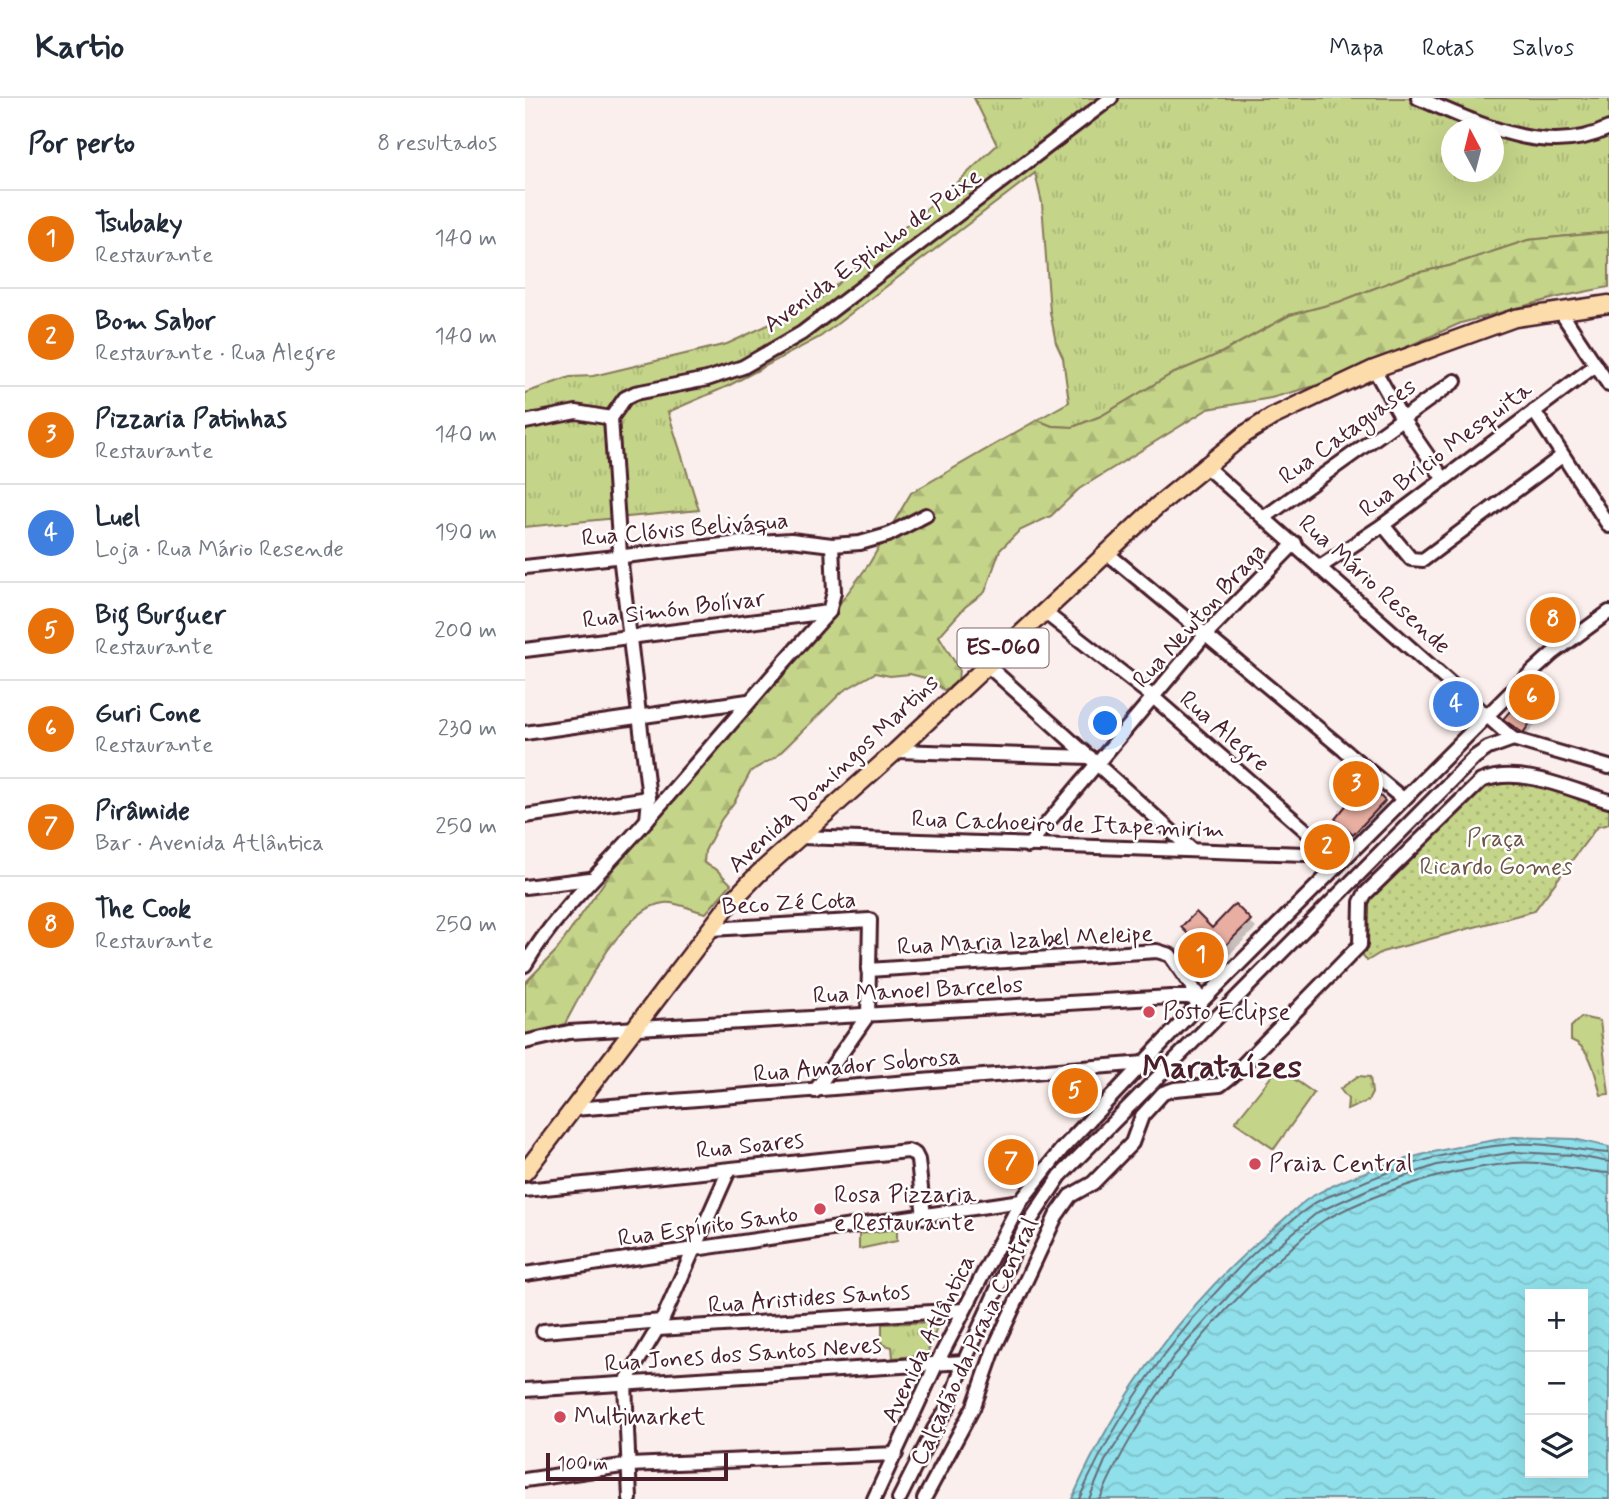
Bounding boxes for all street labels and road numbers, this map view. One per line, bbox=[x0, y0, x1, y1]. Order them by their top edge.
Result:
street label: Avenida Espinho de Peixe bbox=[758, 161, 988, 341]
street label: Rua Cataguases bbox=[1273, 372, 1424, 494]
street label: Rua Brício Mesquita bbox=[1353, 374, 1539, 525]
street label: Rua Clóvis Beliváqua bbox=[580, 506, 790, 554]
street label: Rua Mário Resende bbox=[1291, 508, 1457, 662]
street label: Rua Newton Braga bbox=[1126, 537, 1274, 695]
street label: Rua Simón Bolívar bbox=[581, 583, 767, 637]
road number: ES-060 bbox=[958, 628, 1049, 668]
street label: Avenida Domingos Martins bbox=[722, 668, 946, 880]
street label: Rua Alegre bbox=[1170, 684, 1276, 782]
street label: Rua Cachoeiro de Itapemirim bbox=[911, 804, 1225, 846]
street label: Beco Zé Cota bbox=[721, 885, 857, 923]
street label: Rua Maria Izabel Meleipe bbox=[896, 919, 1154, 963]
street label: Rua Manoel Barcelos bbox=[812, 970, 1024, 1012]
street label: Rua Amador Sobrosa bbox=[752, 1042, 962, 1090]
street label: Rua Soares bbox=[695, 1125, 805, 1167]
street label: Rua Espírito Santo bbox=[616, 1199, 800, 1255]
street label: Calçadão da Praia Central bbox=[904, 1213, 1046, 1471]
street label: Avenida Atlântica bbox=[875, 1250, 983, 1428]
street label: Rua Aristides Santos bbox=[707, 1276, 911, 1322]
street label: Rua Jones dos Santos Neves bbox=[603, 1330, 883, 1380]

